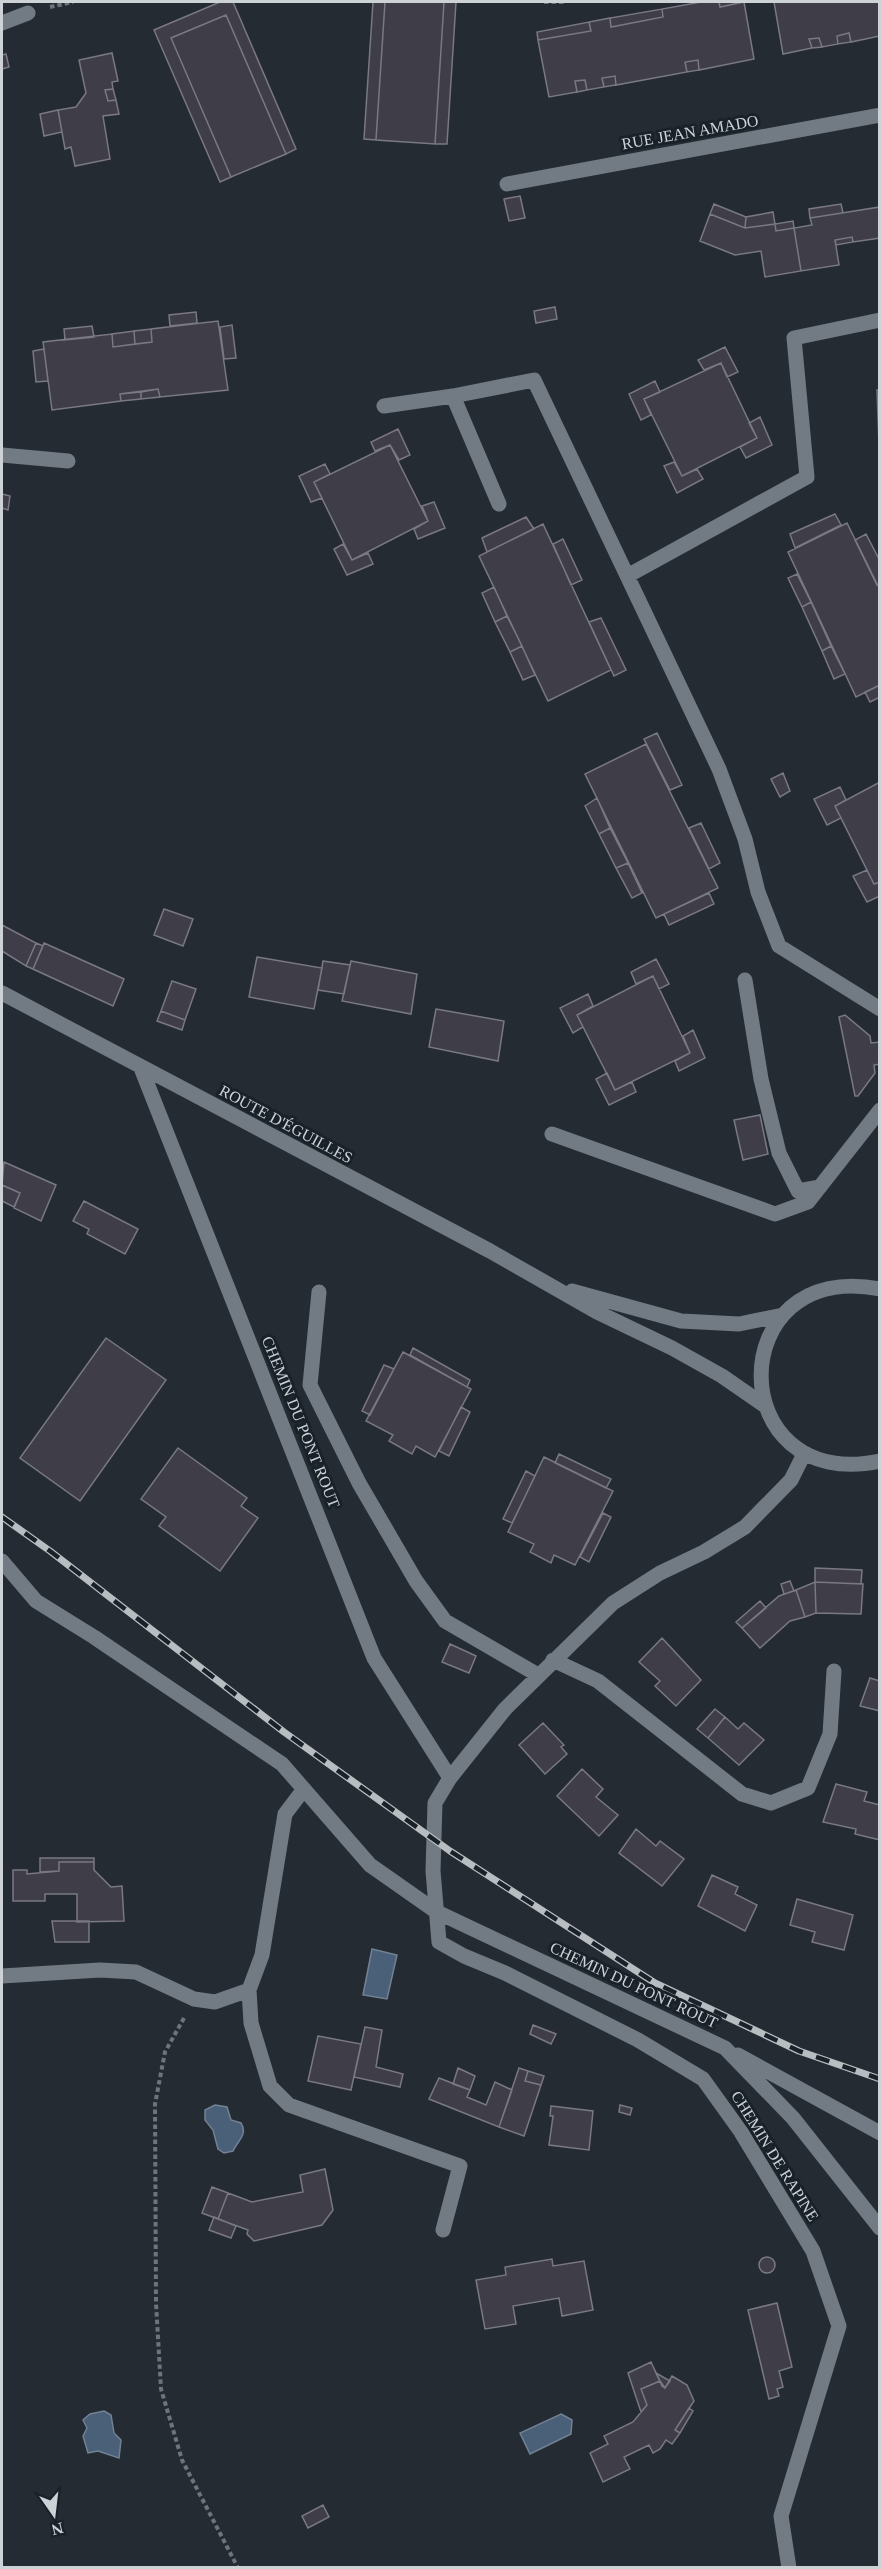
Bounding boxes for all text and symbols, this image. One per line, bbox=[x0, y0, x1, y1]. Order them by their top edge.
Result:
street label: RUE JEAN AMADO bbox=[620, 112, 760, 152]
street label: ROUTE D'ÉGUILLES bbox=[217, 1081, 356, 1166]
street label: CHEMIN DU PONT ROUT bbox=[259, 1334, 343, 1510]
street label: CHEMIN DU PONT ROUT bbox=[547, 1939, 721, 2032]
street label: CHEMIN DE RAPINE bbox=[728, 2088, 822, 2224]
north arrow bbox=[24, 2485, 84, 2545]
text: N bbox=[49, 2519, 65, 2539]

